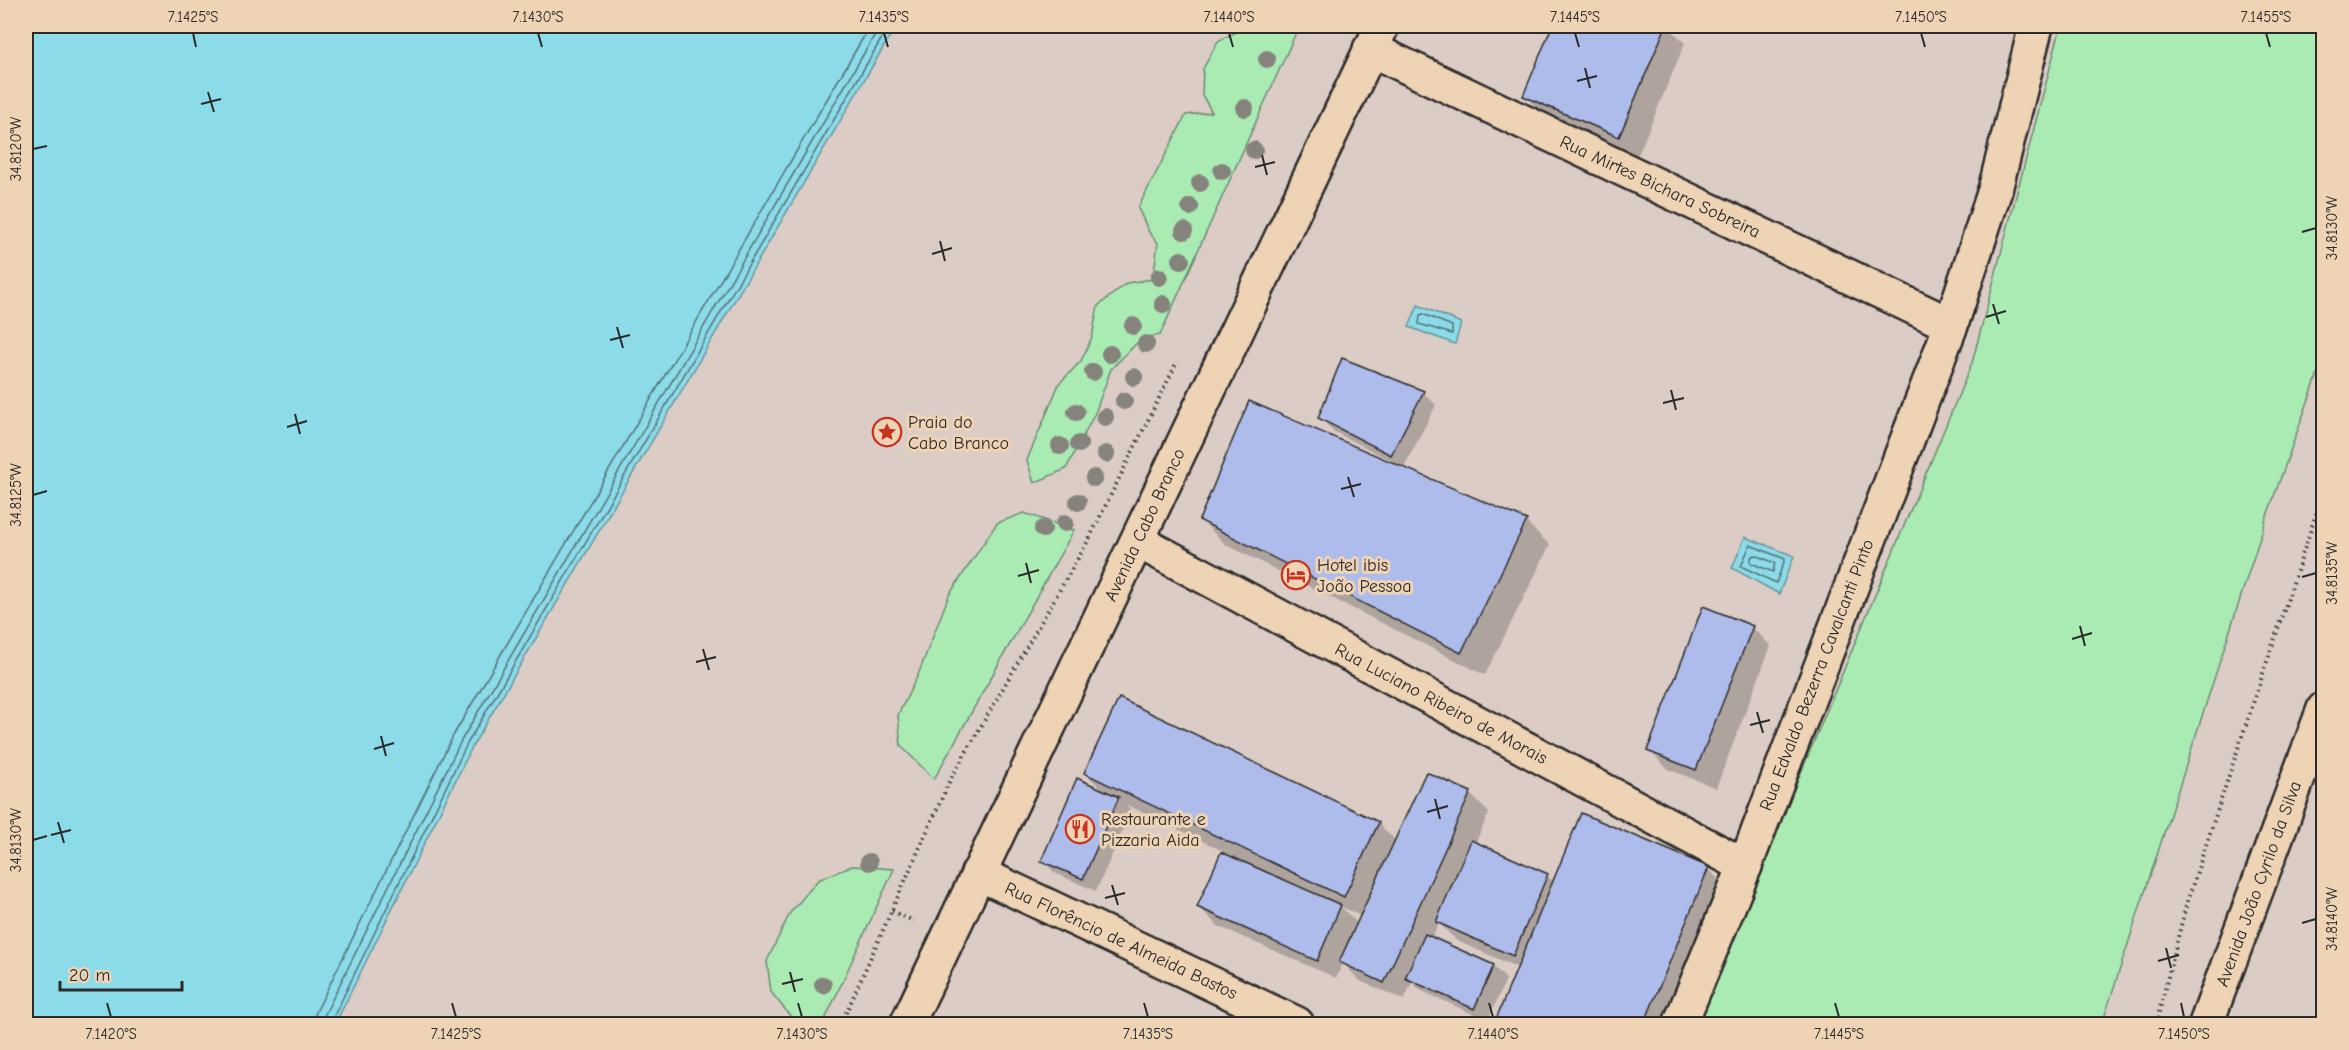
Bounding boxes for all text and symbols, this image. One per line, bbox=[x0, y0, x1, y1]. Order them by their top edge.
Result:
text: 7.1425°S bbox=[168, 8, 218, 26]
text: 7.1430°S bbox=[512, 8, 564, 26]
text: 7.1435°S bbox=[859, 8, 909, 26]
text: 7.1440°S bbox=[1204, 8, 1254, 26]
text: 7.1445°S bbox=[1550, 8, 1600, 26]
text: 7.1450°S bbox=[1895, 8, 1947, 26]
text: 7.1455°S bbox=[2241, 8, 2291, 26]
text: 34.8120°W bbox=[7, 117, 25, 181]
street label: Rua Mirtes Bichara Sobreira bbox=[1556, 131, 1764, 243]
text: 34.8130°W bbox=[2323, 196, 2341, 260]
place label: Praia do Cabo Branco bbox=[908, 412, 1009, 454]
place icon: Praia do Cabo Branco bbox=[871, 416, 903, 448]
street label: Avenida Cabo Branco bbox=[1100, 445, 1190, 605]
text: 34.8125°W bbox=[7, 463, 25, 527]
street label: Rua Edvaldo Bezerra Cavalcanti Pinto bbox=[1755, 536, 1879, 814]
text: 34.8135°W bbox=[2323, 541, 2341, 605]
place label: Hotel ibis João Pessoa bbox=[1317, 555, 1412, 597]
hotel icon: Hotel ibis João Pessoa bbox=[1280, 559, 1312, 591]
street label: Rua Luciano Ribeiro de Morais bbox=[1331, 639, 1551, 769]
street label: Avenida João Cyrilo da Silva bbox=[2212, 778, 2306, 990]
text: 34.8130°W bbox=[7, 808, 25, 872]
place label: Restaurante e Pizzaria Aida bbox=[1101, 809, 1206, 851]
restaurant icon: Restaurante e Pizzaria Aida bbox=[1064, 813, 1096, 845]
street label: Rua Florêncio de Almeida Bastos bbox=[1001, 878, 1241, 1004]
text: 34.8140°W bbox=[2323, 887, 2341, 951]
scale bar bbox=[60, 954, 182, 992]
text: 20 m bbox=[69, 965, 110, 986]
text: 7.1420°S bbox=[85, 1025, 137, 1043]
text: 7.1425°S bbox=[431, 1025, 481, 1043]
text: 7.1430°S bbox=[776, 1025, 828, 1043]
text: 7.1435°S bbox=[1123, 1025, 1173, 1043]
text: 7.1440°S bbox=[1468, 1025, 1518, 1043]
text: 7.1445°S bbox=[1814, 1025, 1864, 1043]
text: 7.1450°S bbox=[2158, 1025, 2210, 1043]

